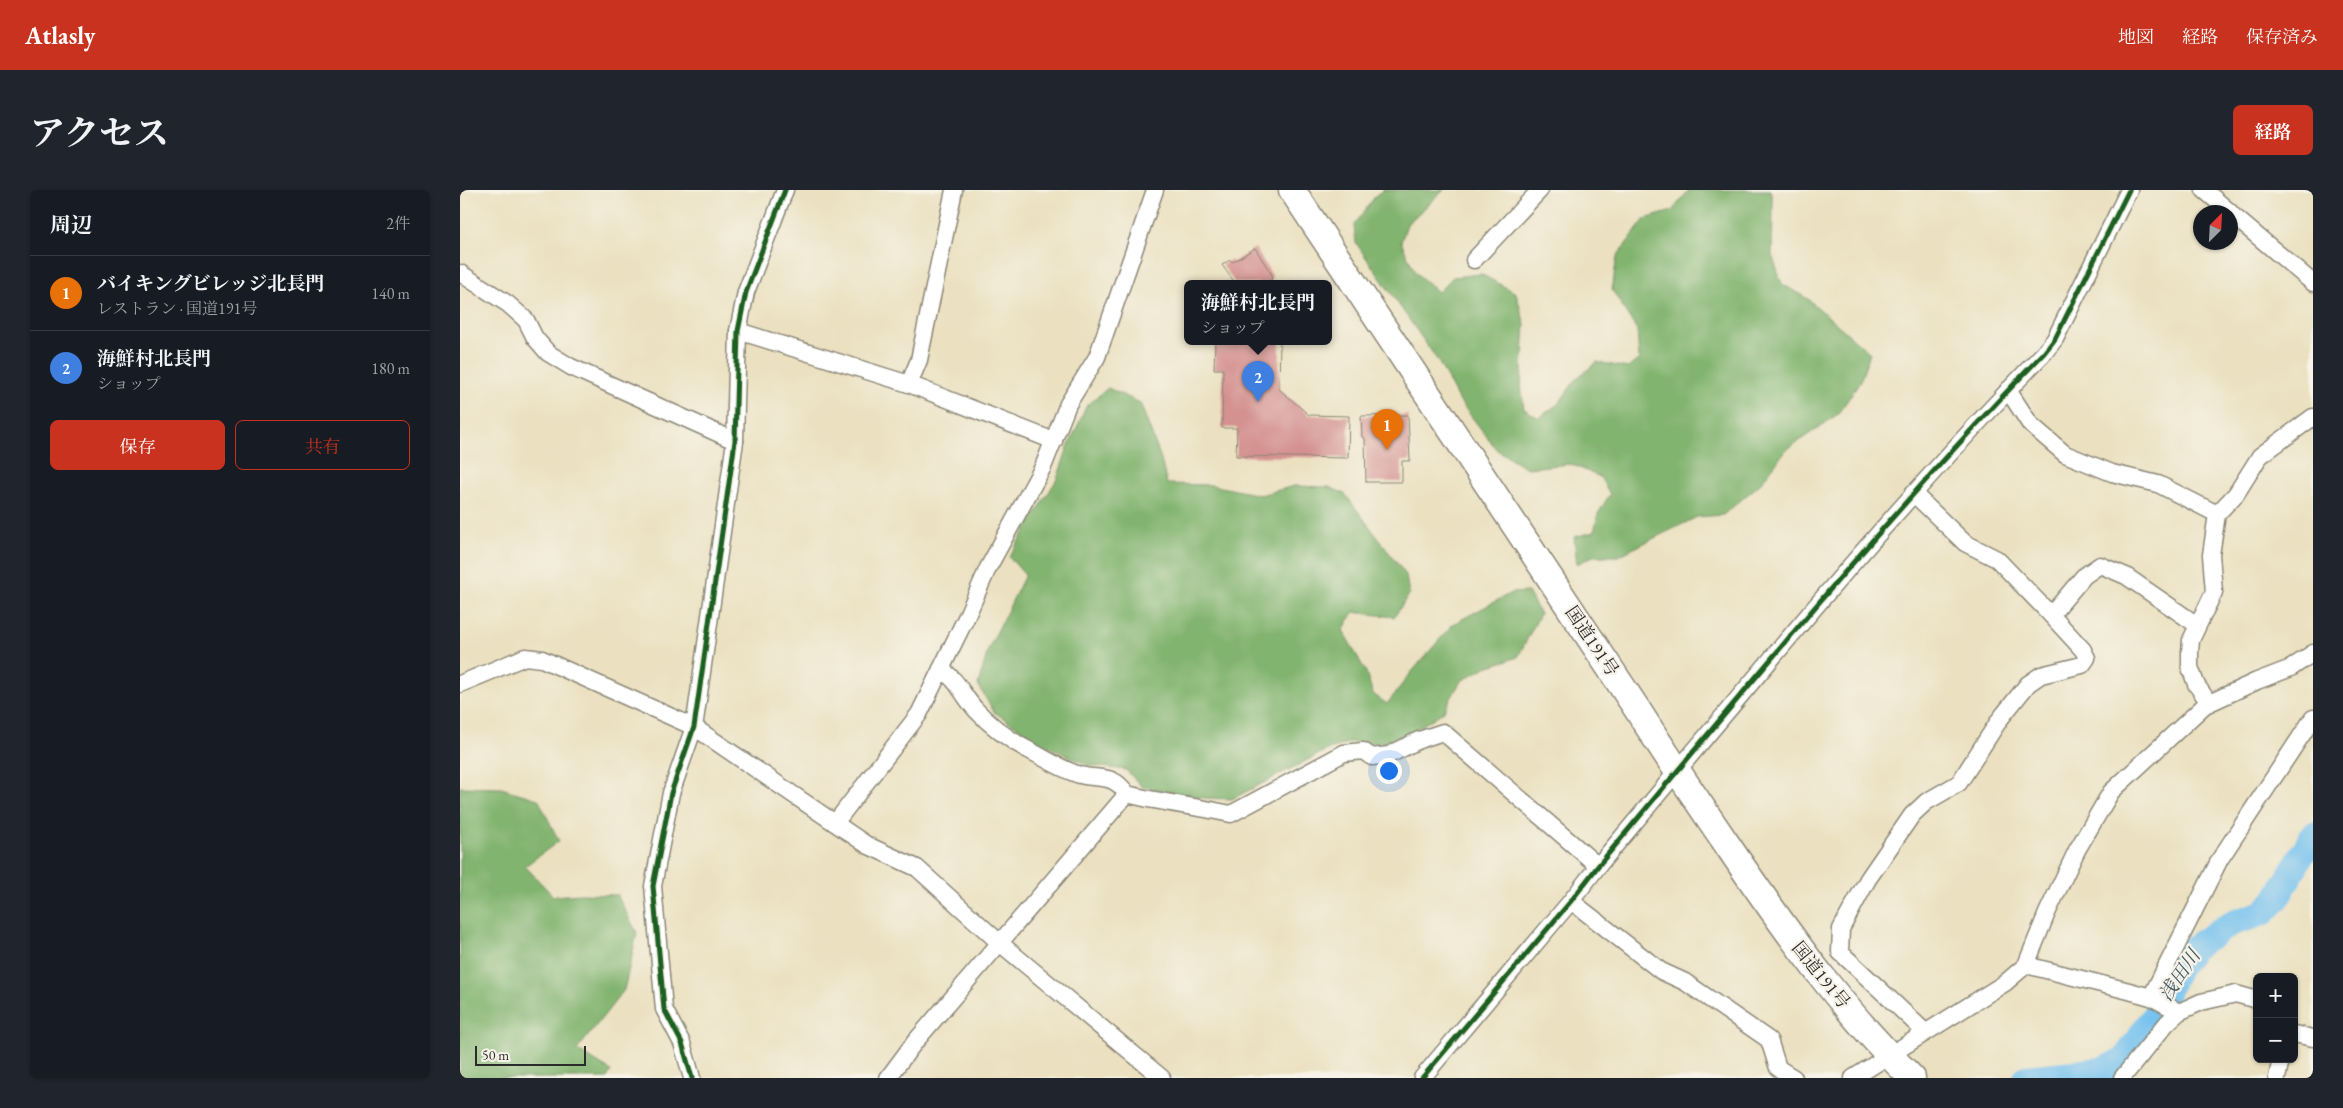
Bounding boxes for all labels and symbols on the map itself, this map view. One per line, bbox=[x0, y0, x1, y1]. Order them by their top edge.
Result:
north arrow bbox=[2193, 205, 2238, 250]
pin: 2 bbox=[1242, 361, 1274, 402]
pin: 1 bbox=[1371, 409, 1403, 450]
street label: 国道191号 bbox=[1561, 601, 1624, 680]
your location bbox=[1376, 758, 1402, 784]
street label: 国道191号 bbox=[1787, 936, 1855, 1013]
water label: 浅田川 bbox=[2153, 943, 2207, 1006]
scale bar bbox=[475, 1043, 586, 1066]

